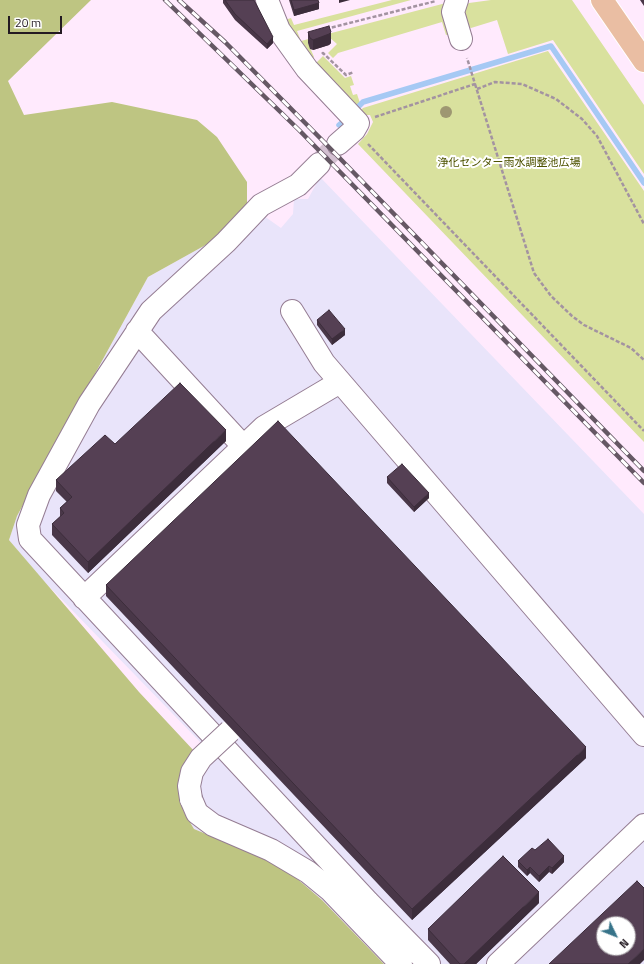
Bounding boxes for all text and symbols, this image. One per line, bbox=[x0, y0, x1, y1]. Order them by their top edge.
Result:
scale bar bbox=[10, 8, 64, 34]
text: 20 m bbox=[15, 13, 41, 32]
park label: 浄化センター雨水調整池広場 bbox=[438, 156, 580, 170]
north arrow bbox=[596, 916, 636, 956]
text: N bbox=[616, 935, 632, 952]

